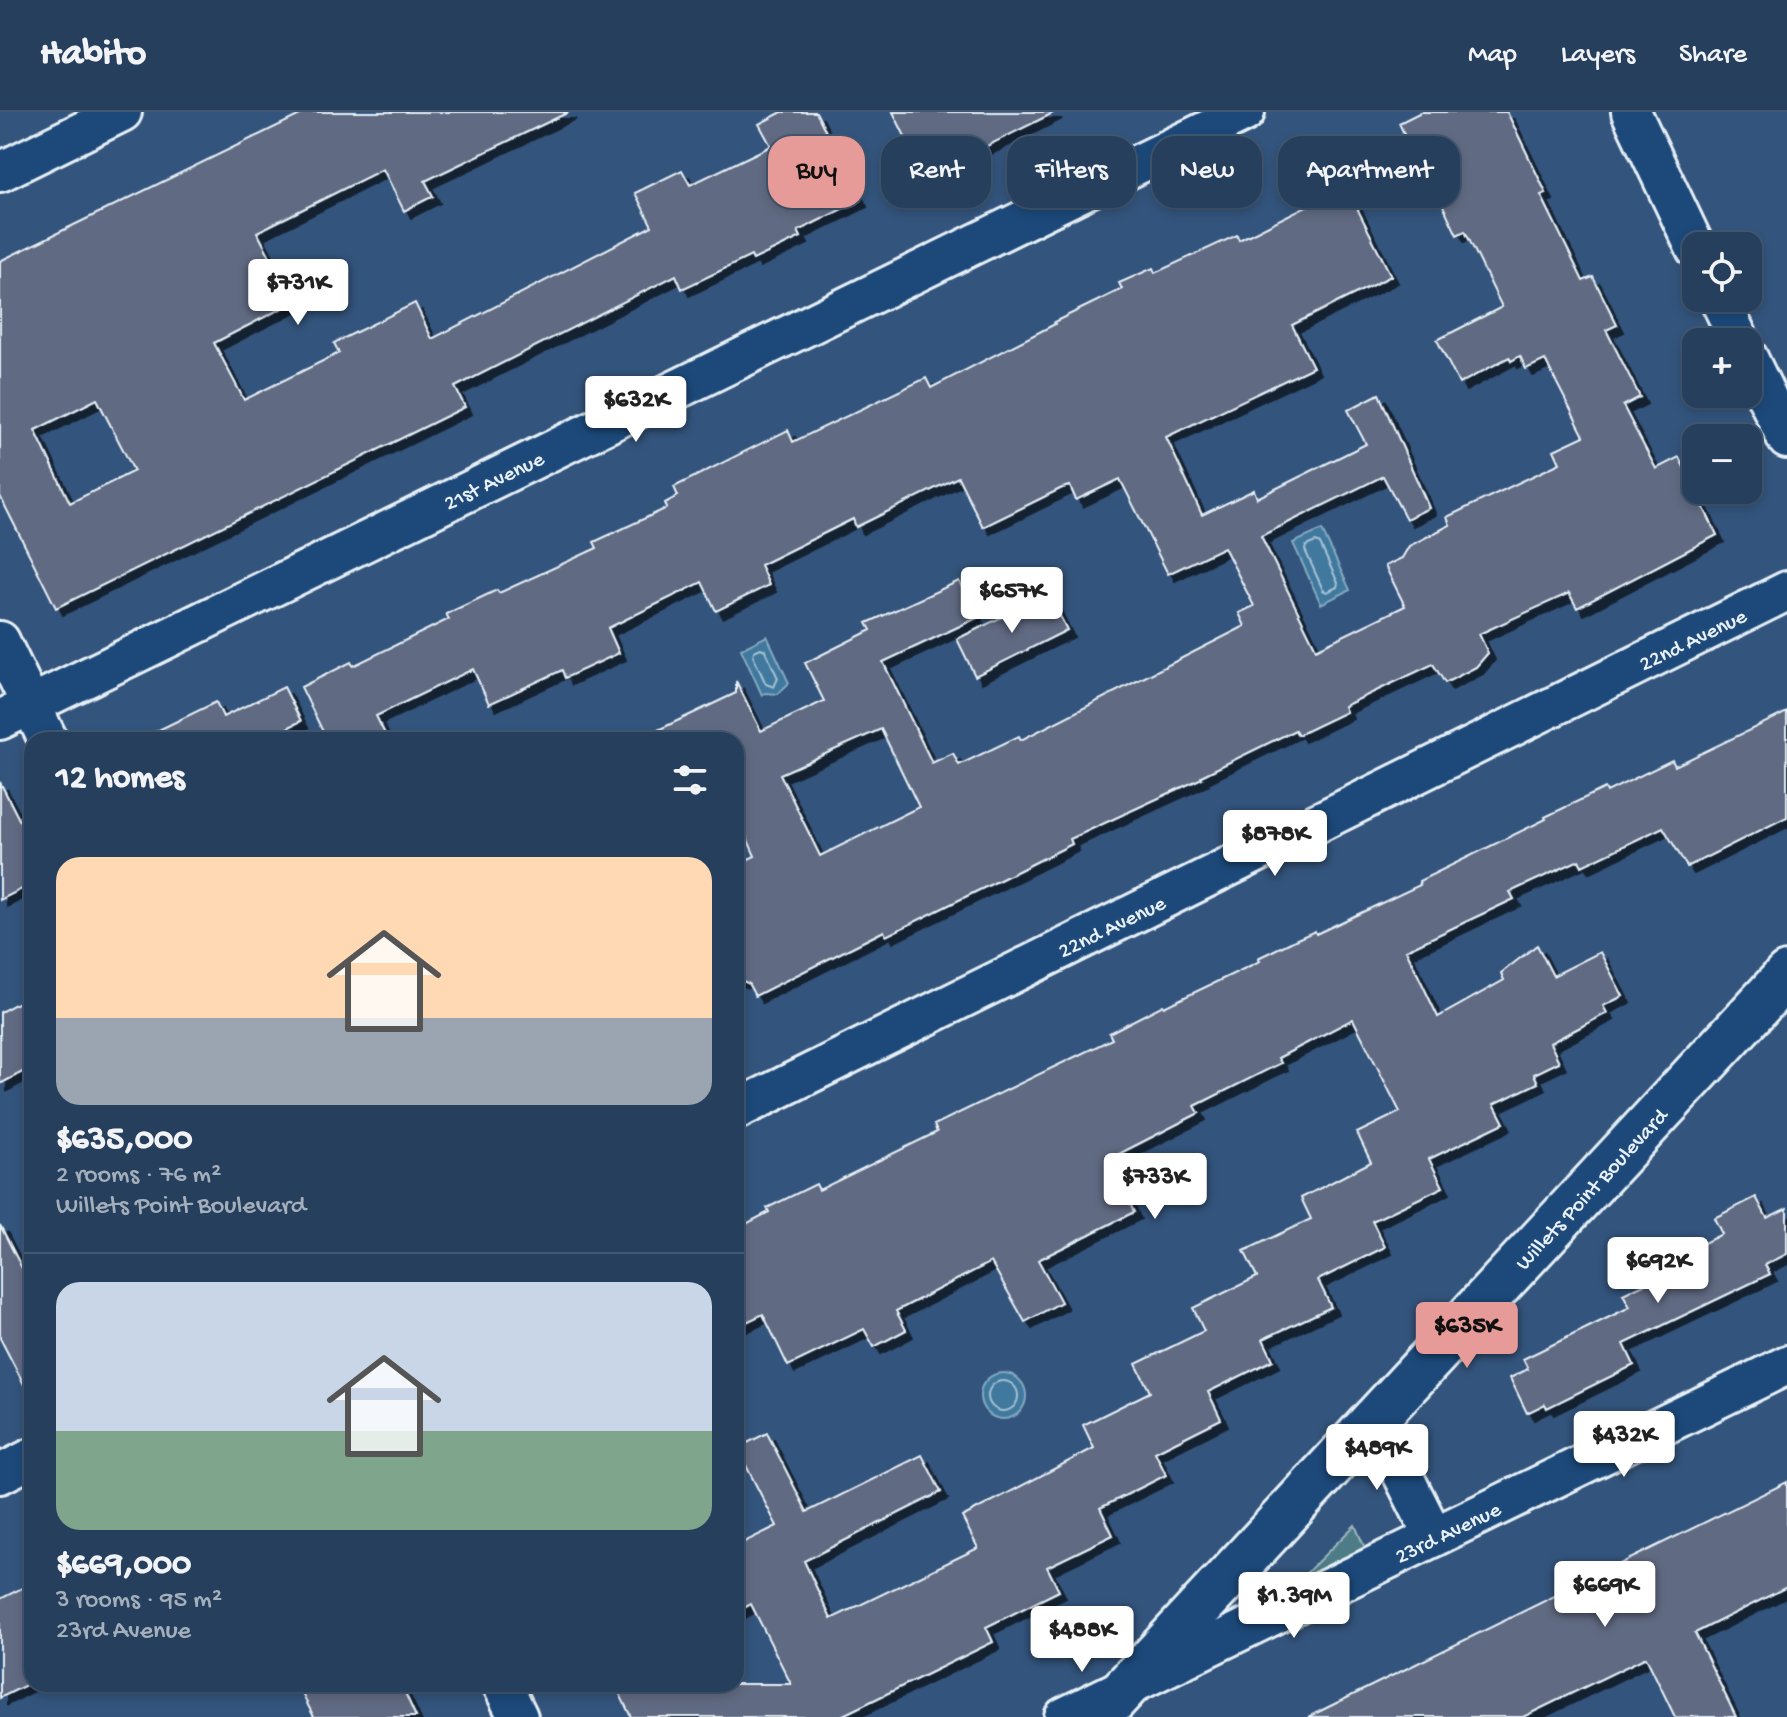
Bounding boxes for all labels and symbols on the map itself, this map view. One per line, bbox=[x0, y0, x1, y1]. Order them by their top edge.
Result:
pin: $731K bbox=[242, 259, 354, 327]
pin: $632K bbox=[580, 376, 692, 444]
street label: 21st Avenue bbox=[440, 447, 550, 518]
pin: $657K bbox=[956, 567, 1068, 635]
street label: 22nd Avenue bbox=[1636, 604, 1752, 679]
pin: $878K bbox=[1219, 810, 1331, 878]
street label: 22nd Avenue bbox=[1055, 891, 1171, 966]
street label: Willets Point Boulevard bbox=[1511, 1103, 1676, 1277]
pin: $733K bbox=[1099, 1153, 1211, 1221]
pin: $692K bbox=[1602, 1237, 1714, 1305]
pin: $635K bbox=[1411, 1302, 1523, 1370]
pin: $432K bbox=[1568, 1411, 1680, 1479]
pin: $489K bbox=[1321, 1424, 1433, 1492]
street label: 23rd Avenue bbox=[1392, 1498, 1506, 1571]
pin: $669K bbox=[1549, 1561, 1661, 1629]
pin: $1.39M bbox=[1229, 1572, 1359, 1640]
pin: $488K bbox=[1026, 1606, 1138, 1674]

